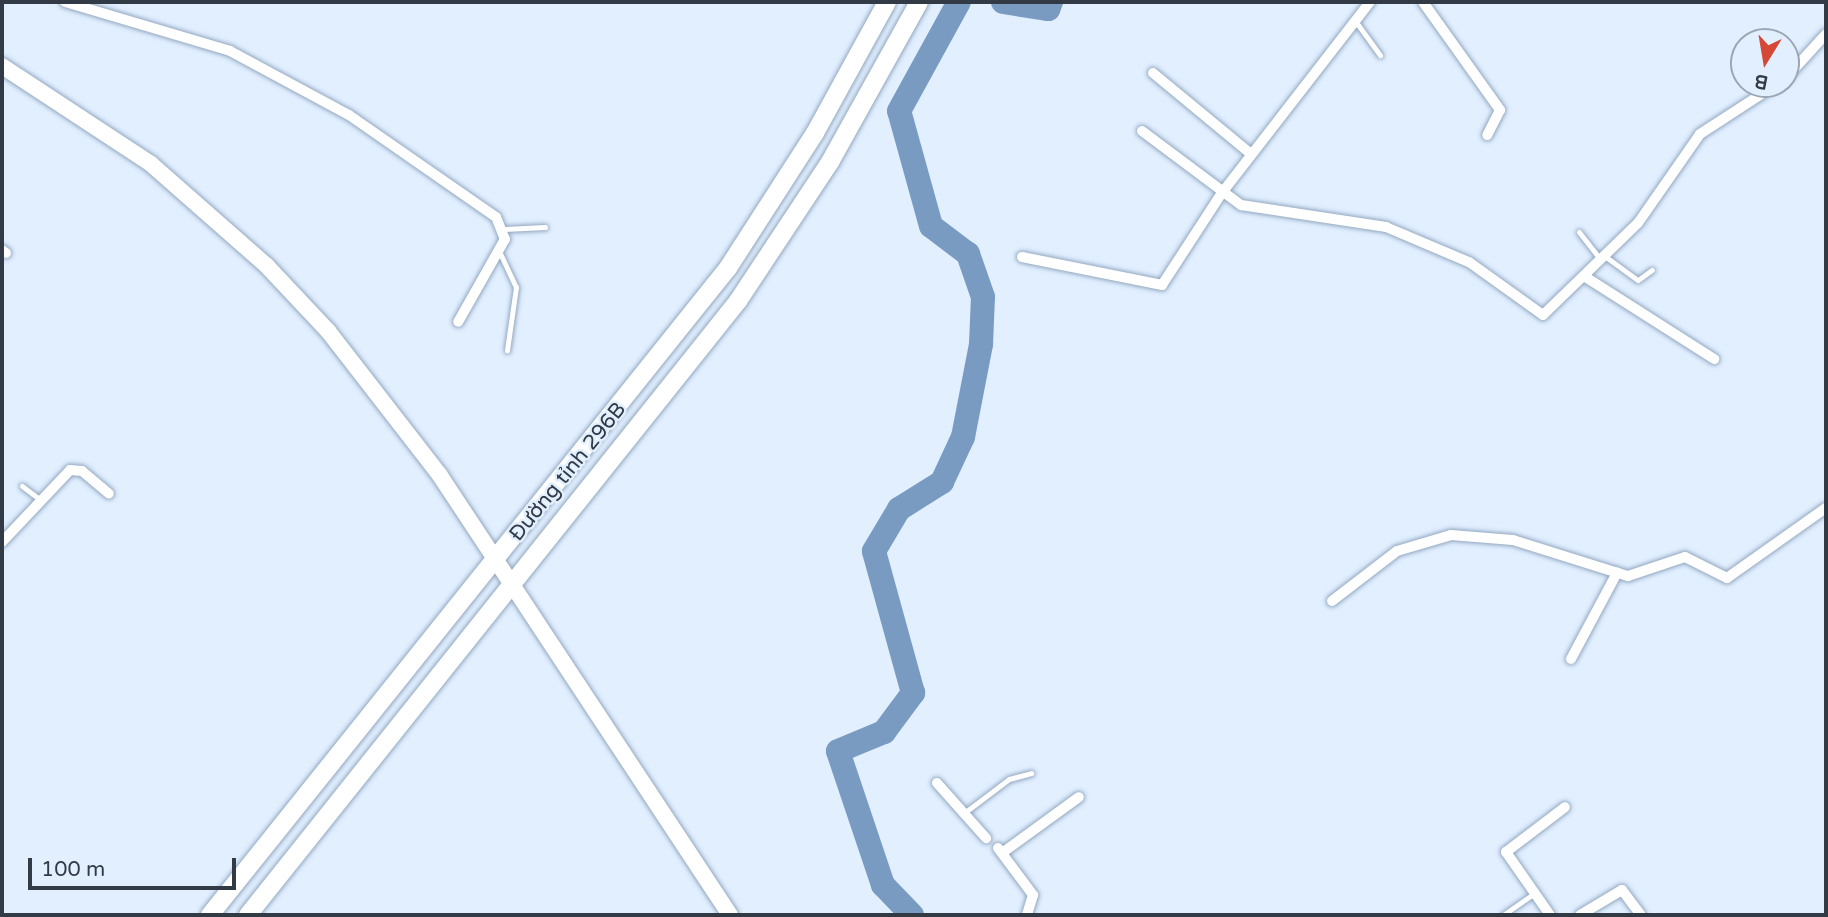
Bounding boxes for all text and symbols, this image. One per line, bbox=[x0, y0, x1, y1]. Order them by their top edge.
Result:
north arrow bbox=[1730, 28, 1800, 98]
text: B bbox=[1753, 70, 1770, 94]
street label: Đường tỉnh 296B bbox=[504, 397, 632, 547]
scale bar bbox=[32, 844, 240, 888]
text: 100 m bbox=[41, 857, 105, 882]

